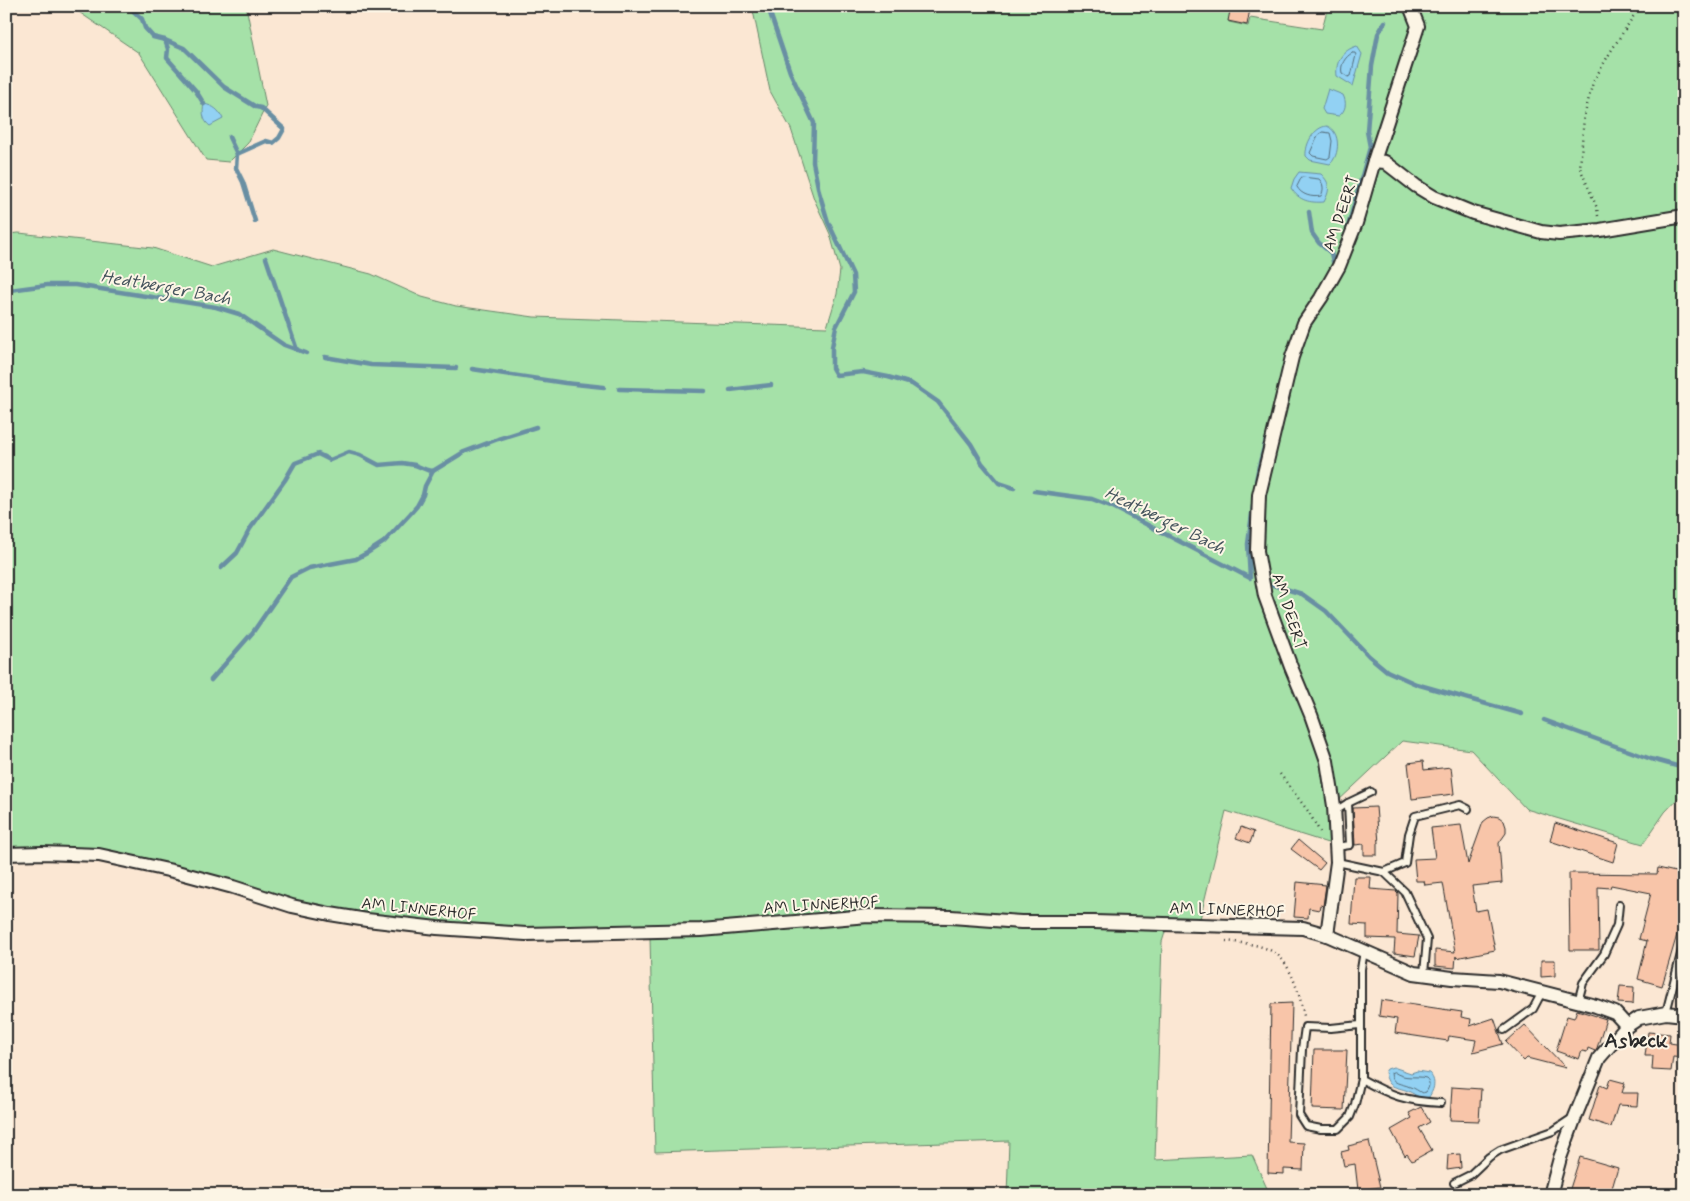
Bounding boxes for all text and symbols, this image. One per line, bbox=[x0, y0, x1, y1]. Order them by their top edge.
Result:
street label: AM DEERT bbox=[1319, 173, 1364, 254]
water label: Hedtberger Bach bbox=[99, 265, 233, 313]
water label: Hedtberger Bach bbox=[1099, 481, 1229, 562]
street label: AM DEERT bbox=[1266, 571, 1311, 652]
street label: AM LINNERHOF bbox=[763, 892, 879, 919]
street label: AM LINNERHOF bbox=[360, 893, 477, 926]
street label: AM LINNERHOF bbox=[1169, 898, 1285, 923]
district label: Asbeck bbox=[1604, 1027, 1668, 1055]

